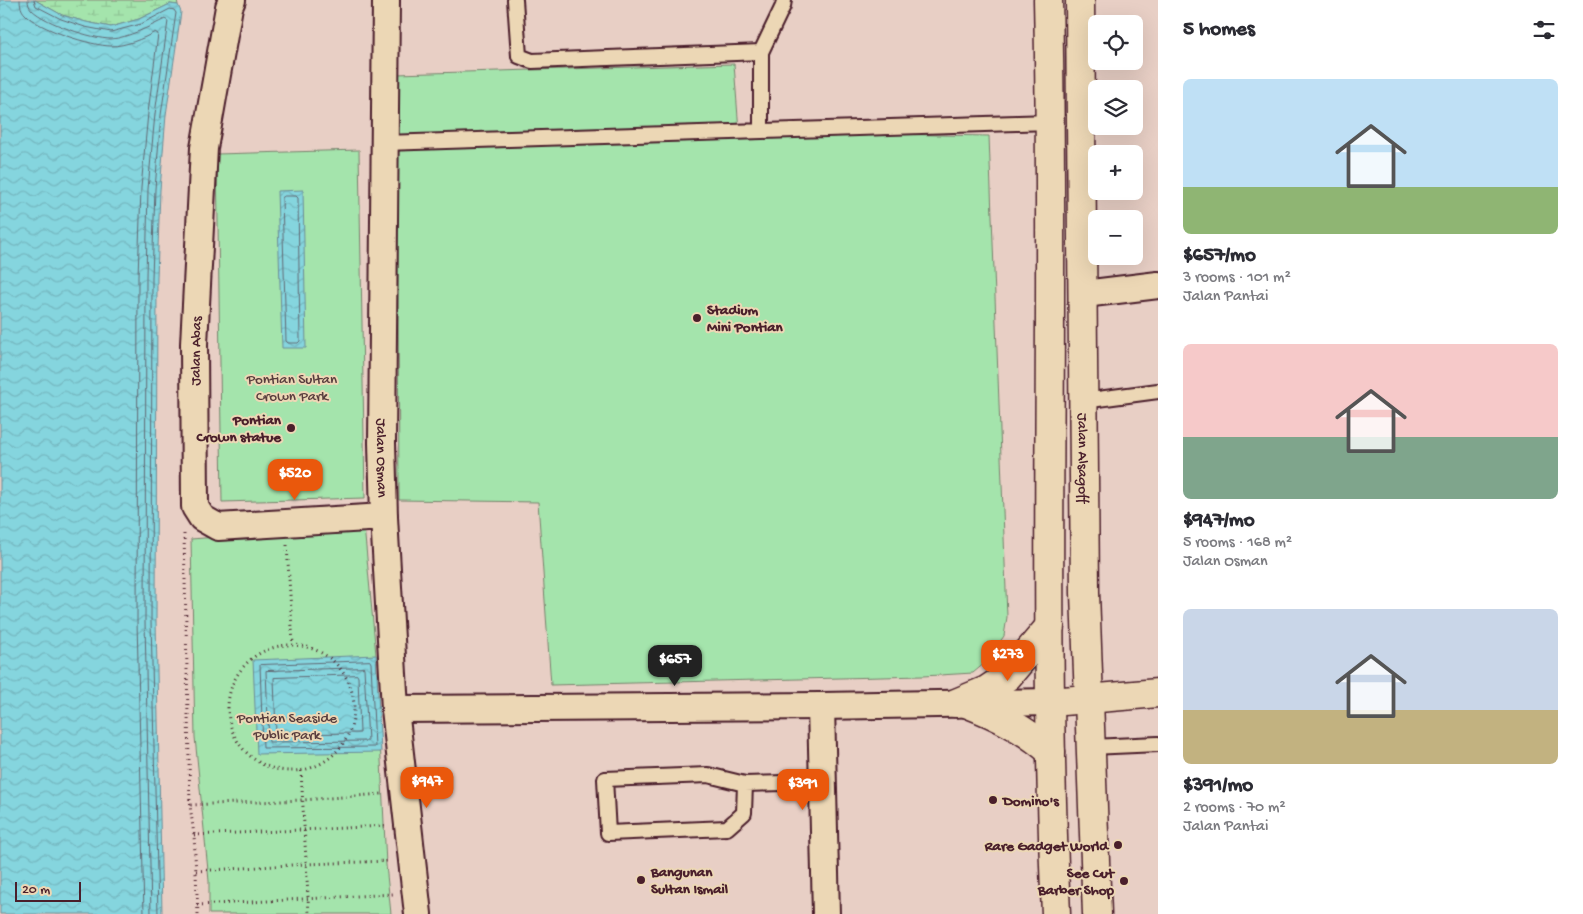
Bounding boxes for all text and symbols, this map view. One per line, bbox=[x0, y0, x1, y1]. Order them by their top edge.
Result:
map controls bbox=[1088, 15, 1143, 265]
button: locate bbox=[1088, 15, 1143, 70]
icon: filters bbox=[1530, 16, 1558, 44]
text: 5 homes bbox=[1183, 18, 1255, 43]
button: layers bbox=[1088, 80, 1143, 135]
icon: home bbox=[1326, 111, 1416, 201]
button: + bbox=[1088, 145, 1143, 200]
button: − bbox=[1088, 210, 1143, 265]
text: $657/mo bbox=[1183, 244, 1256, 269]
text: 3 rooms · 101 m² bbox=[1183, 269, 1291, 288]
text: Jalan Pantai bbox=[1183, 288, 1268, 307]
place label: Stadium Mini Pontian bbox=[707, 302, 783, 337]
marker: Stadium Mini Pontian bbox=[691, 312, 703, 324]
street label: Jalan Abas bbox=[187, 316, 207, 386]
park label: Pontian Sultan Crown Park bbox=[246, 371, 337, 406]
icon: home bbox=[1326, 376, 1416, 466]
place label: Pontian Crown statue bbox=[196, 412, 282, 447]
street label: Jalan Alsagoff bbox=[1072, 413, 1091, 505]
street label: Jalan Osman bbox=[371, 418, 390, 498]
marker: Pontian Crown statue bbox=[285, 422, 297, 434]
pin: $520 bbox=[265, 458, 325, 501]
text: $520 bbox=[279, 465, 311, 484]
text: $947/mo bbox=[1183, 509, 1255, 534]
text: 5 rooms · 168 m² bbox=[1183, 534, 1292, 553]
text: Jalan Osman bbox=[1183, 553, 1268, 572]
pin: $273 bbox=[978, 640, 1038, 682]
icon: home bbox=[1326, 641, 1416, 731]
pin: $657 bbox=[645, 644, 705, 687]
text: $273 bbox=[992, 646, 1024, 665]
text: $657 bbox=[659, 651, 691, 670]
park label: Pontian Seaside Public Park bbox=[236, 710, 337, 745]
pin: $947 bbox=[397, 766, 457, 809]
pin: $391 bbox=[773, 768, 833, 811]
text: $947 bbox=[411, 773, 443, 792]
text: $391/mo bbox=[1183, 774, 1253, 799]
text: $391 bbox=[788, 775, 818, 794]
place label: Domino's bbox=[1001, 793, 1060, 811]
marker: Domino's bbox=[987, 794, 999, 806]
text: 2 rooms · 70 m² bbox=[1183, 799, 1286, 818]
text: Jalan Pantai bbox=[1183, 818, 1268, 837]
place label: Rare Gadget World bbox=[984, 838, 1110, 856]
marker: Rare Gadget World bbox=[1112, 839, 1124, 851]
place label: Bangunan Sultan Ismail bbox=[650, 864, 729, 899]
place label: See Cut Barber Shop bbox=[1037, 865, 1116, 900]
marker: Bangunan Sultan Ismail bbox=[635, 874, 647, 886]
marker: See Cut Barber Shop bbox=[1118, 875, 1130, 887]
scale bar bbox=[15, 879, 81, 902]
text: 20 m bbox=[22, 882, 50, 899]

